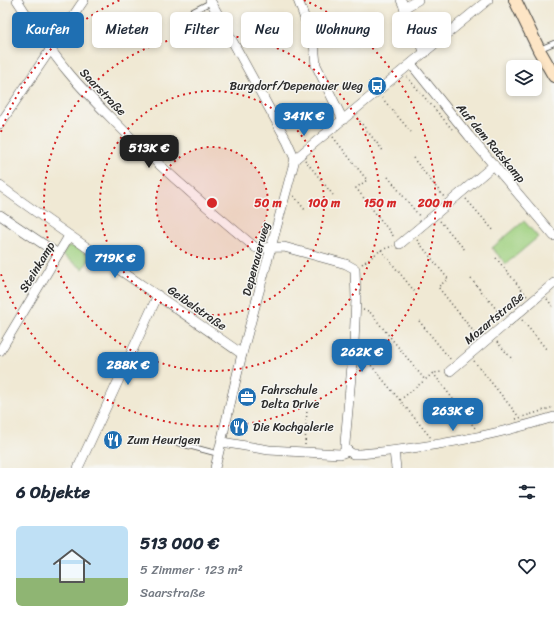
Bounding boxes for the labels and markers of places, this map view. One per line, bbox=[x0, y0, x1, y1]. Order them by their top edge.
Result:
place label: Burgdorf/Depenauer Weg bbox=[229, 75, 363, 97]
bus stop icon: Burgdorf/Depenauer Weg bbox=[366, 75, 388, 97]
pin: 341K € bbox=[271, 103, 337, 137]
pin: 513K € bbox=[116, 135, 182, 169]
centre of rings bbox=[205, 196, 219, 210]
pin: 719K € bbox=[82, 245, 148, 279]
pin: 262K € bbox=[329, 339, 395, 373]
pin: 288K € bbox=[95, 352, 161, 386]
place label: Fahrschule Delta Drive bbox=[261, 379, 319, 415]
office icon: Fahrschule Delta Drive bbox=[236, 386, 258, 408]
pin: 263K € bbox=[420, 398, 486, 432]
restaurant icon: Die Kochgalerie bbox=[228, 416, 250, 438]
place label: Die Kochgalerie bbox=[253, 416, 334, 438]
restaurant icon: Zum Heurigen bbox=[102, 429, 124, 451]
place label: Zum Heurigen bbox=[127, 429, 201, 451]

